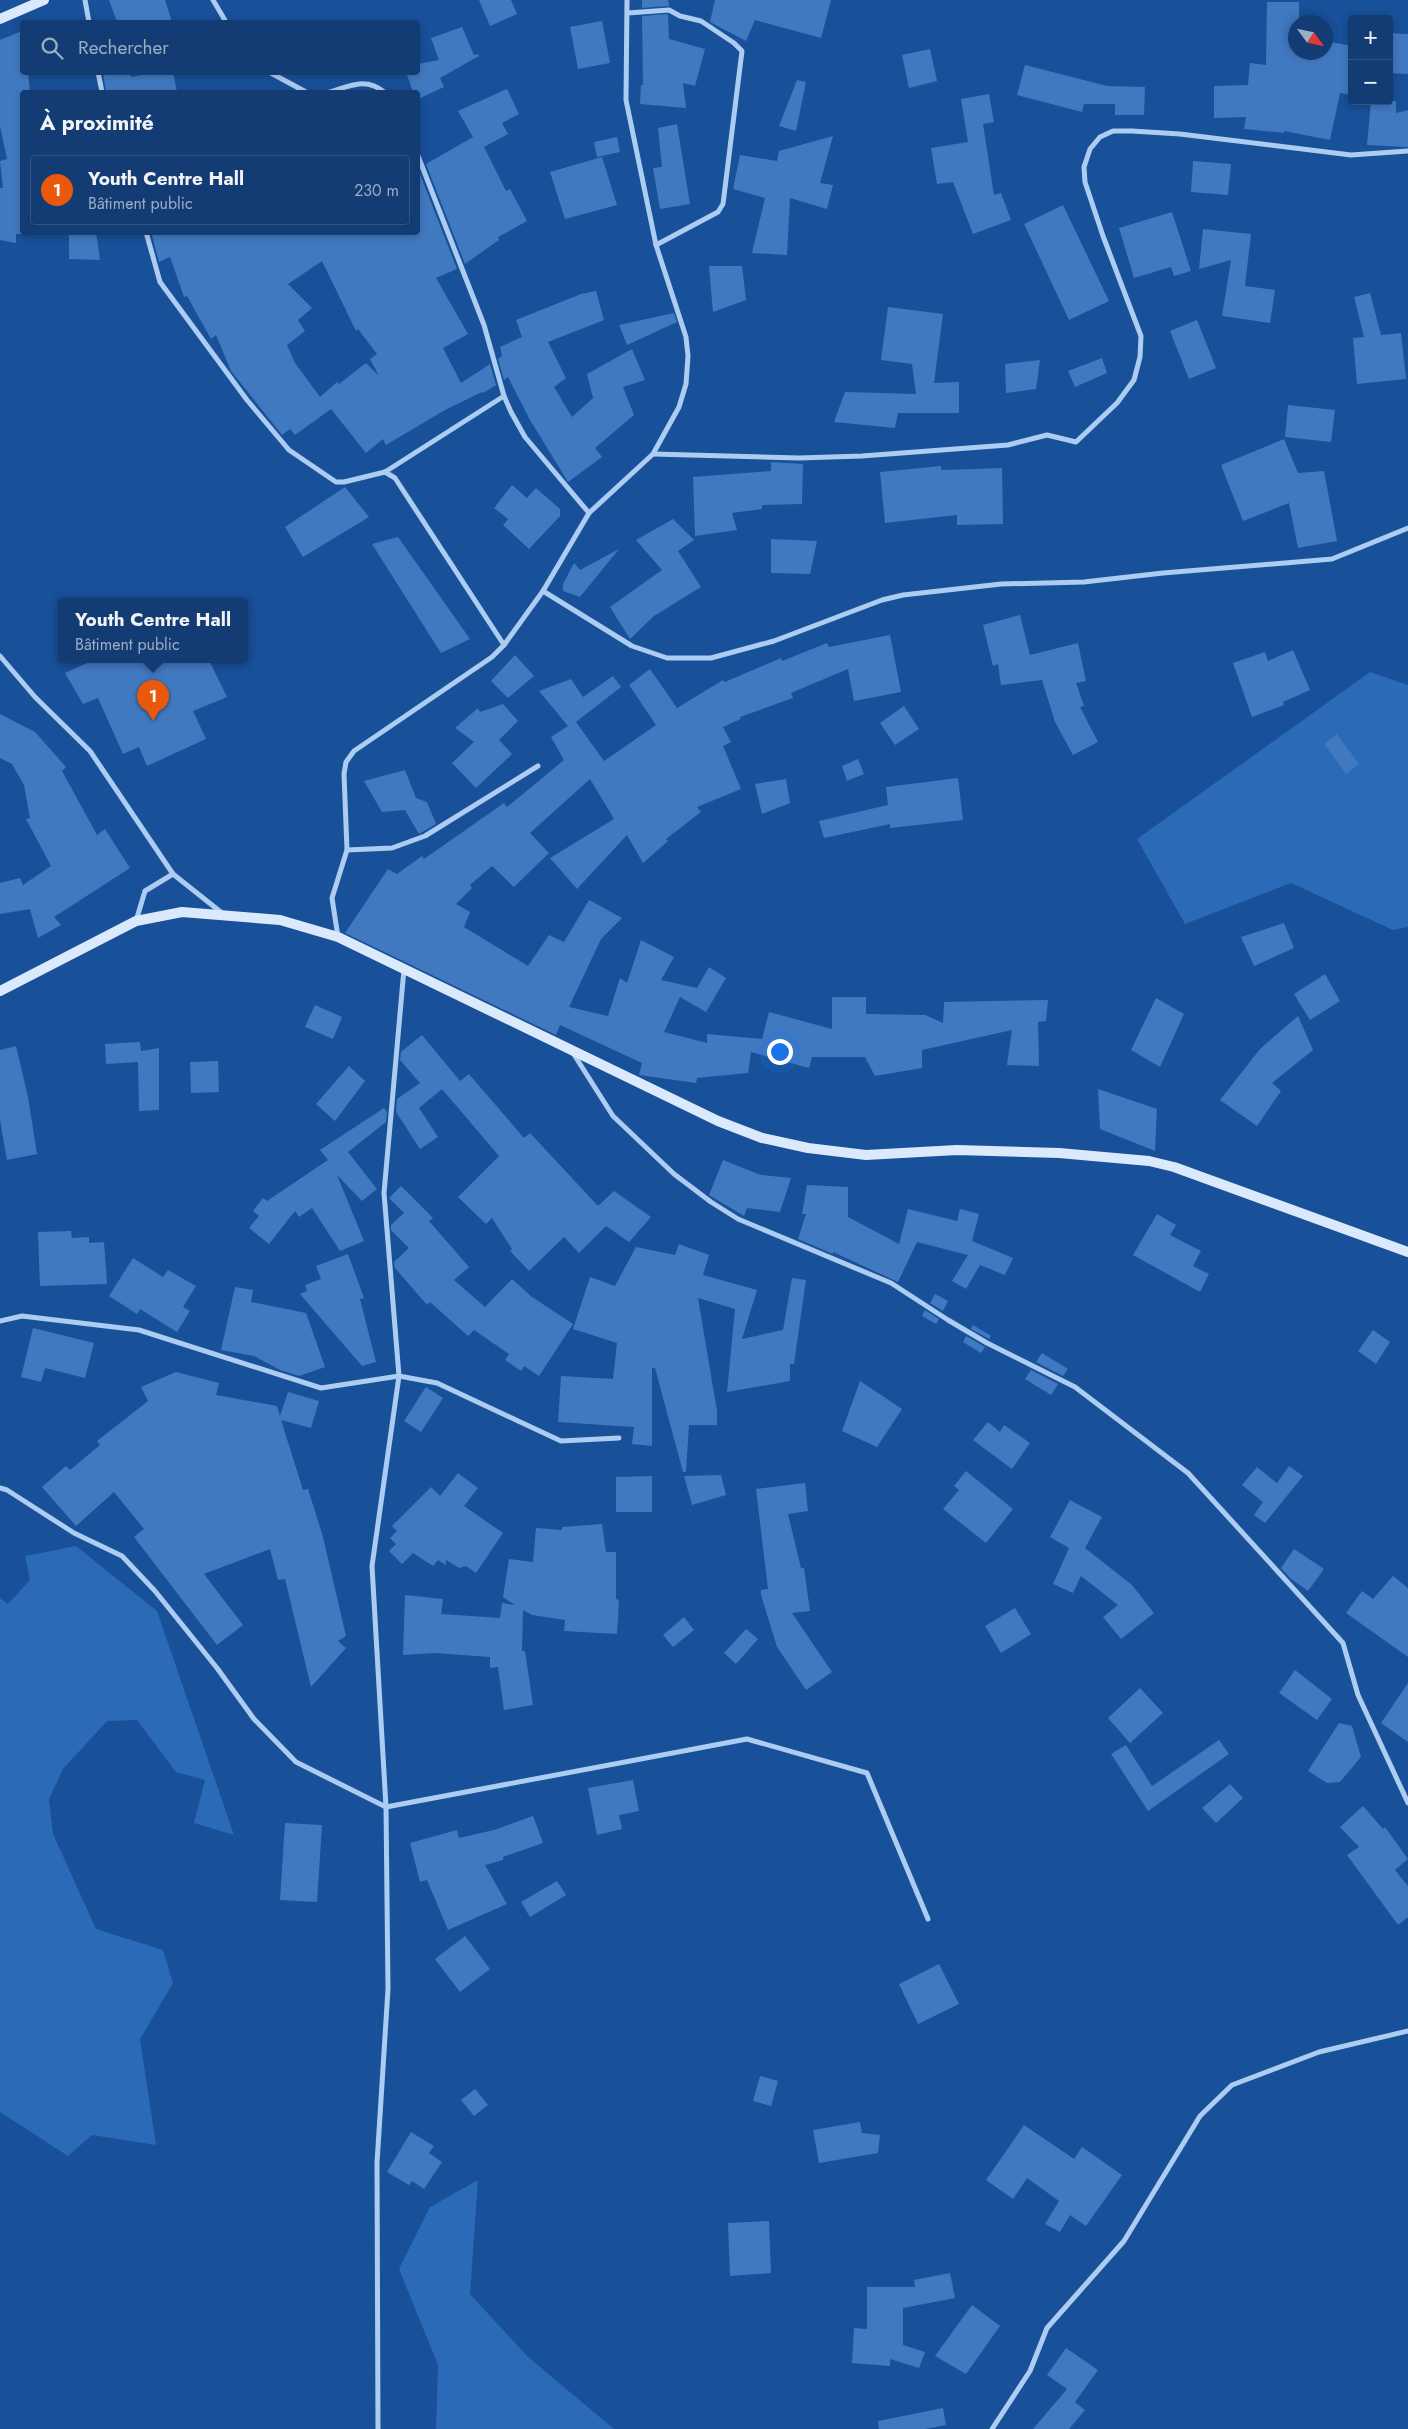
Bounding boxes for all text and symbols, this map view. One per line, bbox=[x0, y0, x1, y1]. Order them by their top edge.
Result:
north arrow bbox=[1288, 15, 1333, 60]
map controls bbox=[1348, 15, 1393, 105]
button: + bbox=[1348, 15, 1393, 60]
search box bbox=[20, 20, 420, 75]
icon: search bbox=[38, 34, 66, 62]
text: Rechercher bbox=[78, 34, 169, 61]
button: − bbox=[1348, 60, 1393, 105]
text: À proximité bbox=[40, 108, 154, 138]
text: Youth Centre Hall bbox=[88, 165, 244, 192]
text: 1 bbox=[53, 179, 61, 202]
text: 230 m bbox=[354, 179, 399, 202]
text: Bâtiment public bbox=[88, 192, 193, 215]
popup bbox=[58, 598, 248, 663]
text: Youth Centre Hall bbox=[75, 606, 231, 633]
text: Bâtiment public bbox=[75, 633, 180, 656]
pin: 1 bbox=[137, 680, 169, 721]
your location bbox=[767, 1039, 793, 1065]

